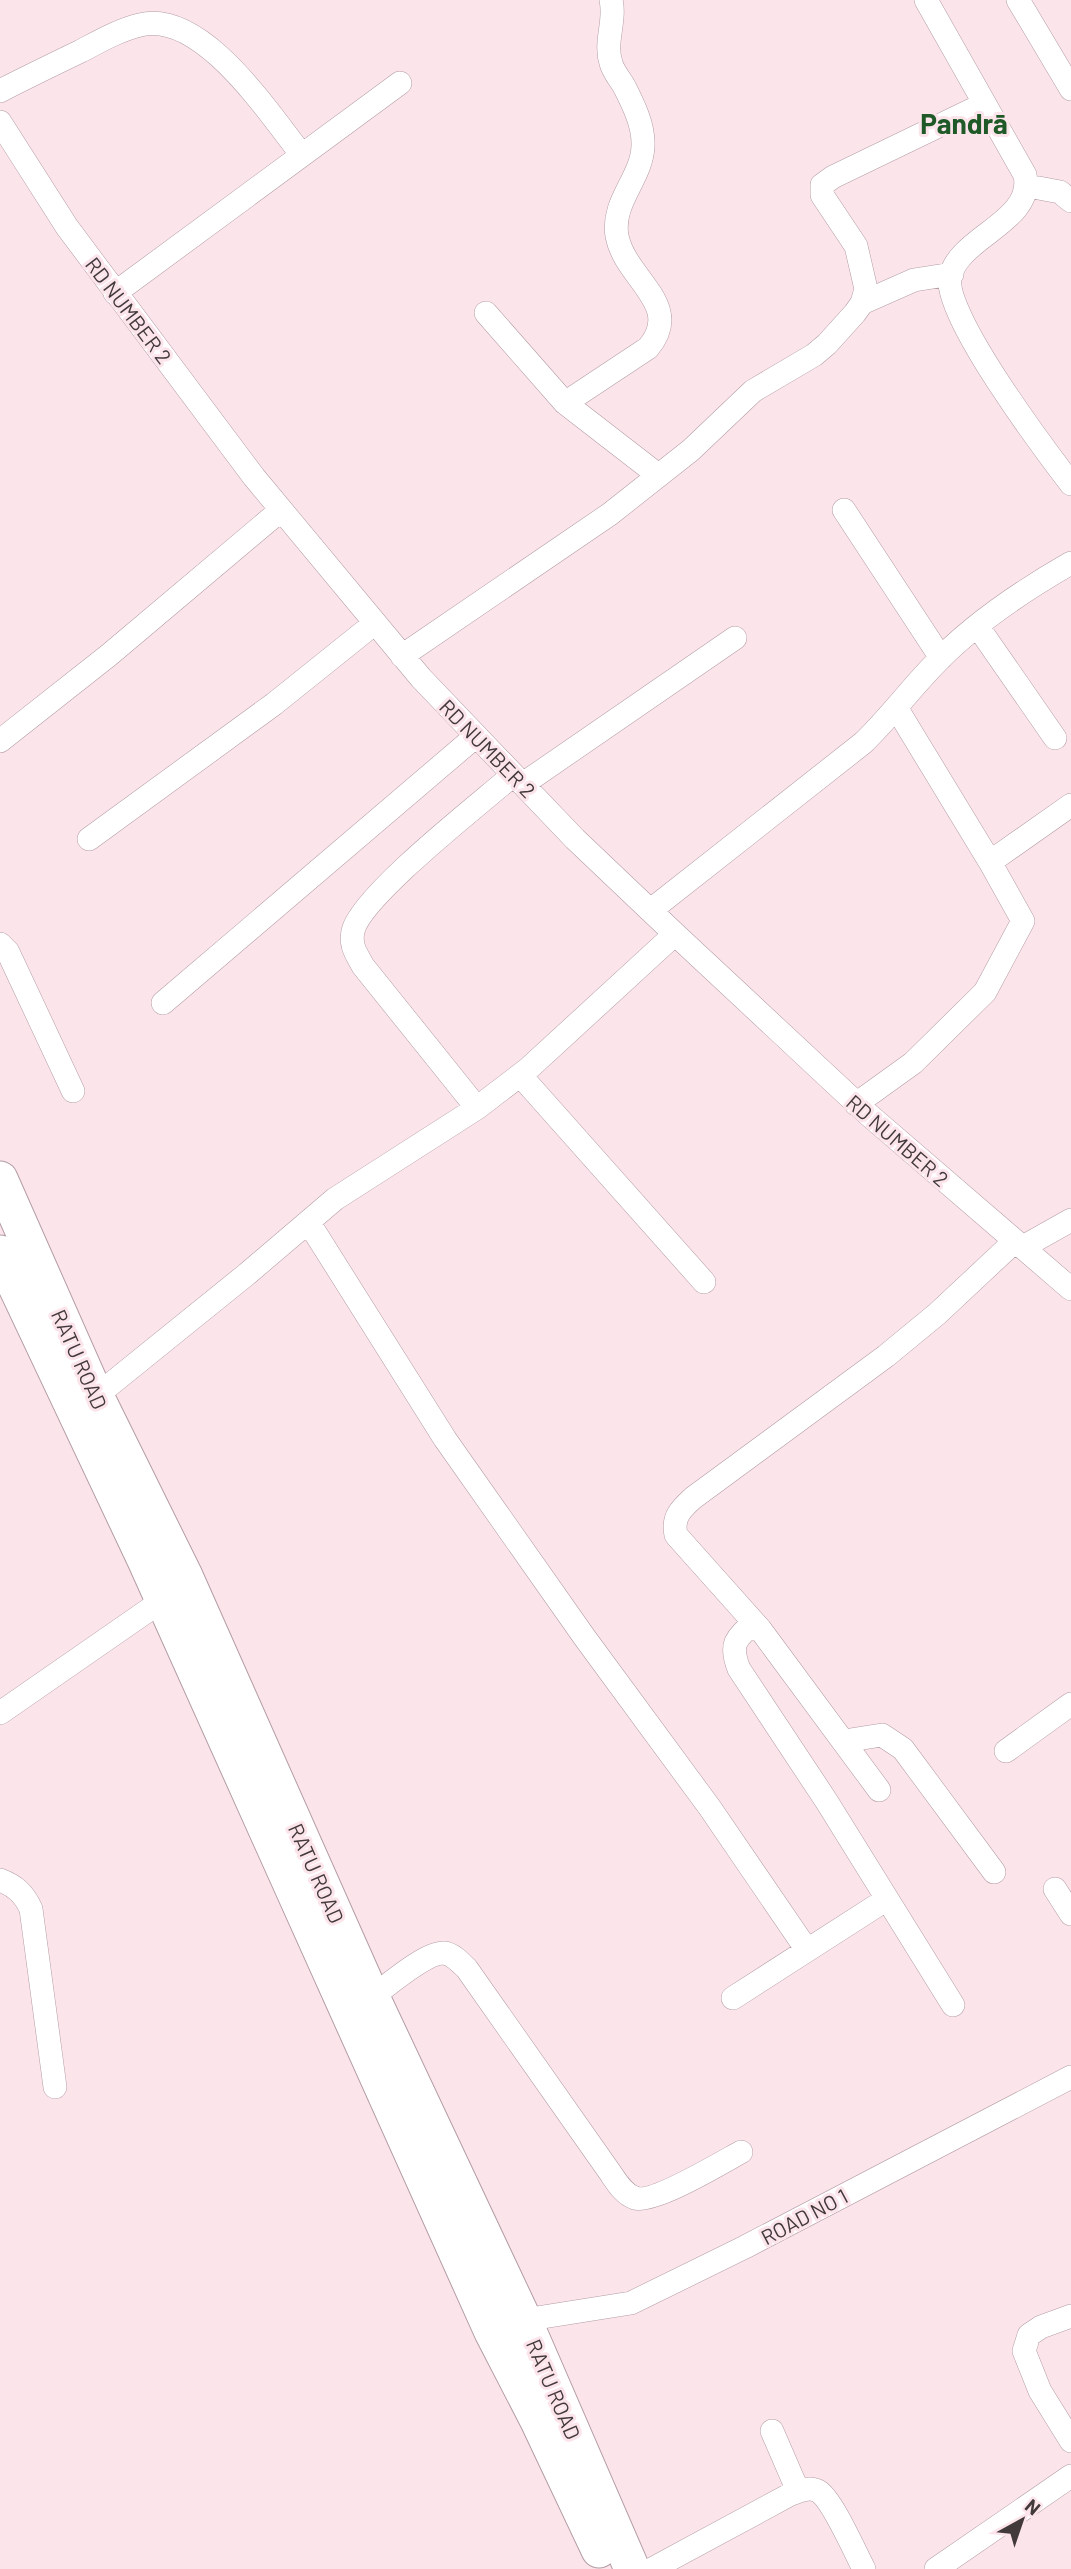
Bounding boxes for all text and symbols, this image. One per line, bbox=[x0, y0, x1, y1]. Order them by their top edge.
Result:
district label: Pandrā bbox=[920, 106, 1008, 140]
street label: RD NUMBER 2 bbox=[81, 252, 177, 368]
street label: RD NUMBER 2 bbox=[435, 694, 541, 802]
street label: RD NUMBER 2 bbox=[842, 1089, 954, 1191]
street label: RATU ROAD bbox=[47, 1305, 113, 1413]
street label: RATU ROAD bbox=[284, 1819, 350, 1927]
street label: ROAD NO 1 bbox=[756, 2183, 852, 2249]
street label: RATU ROAD bbox=[522, 2335, 586, 2443]
north arrow bbox=[987, 2485, 1057, 2555]
text: N bbox=[1021, 2494, 1045, 2519]

